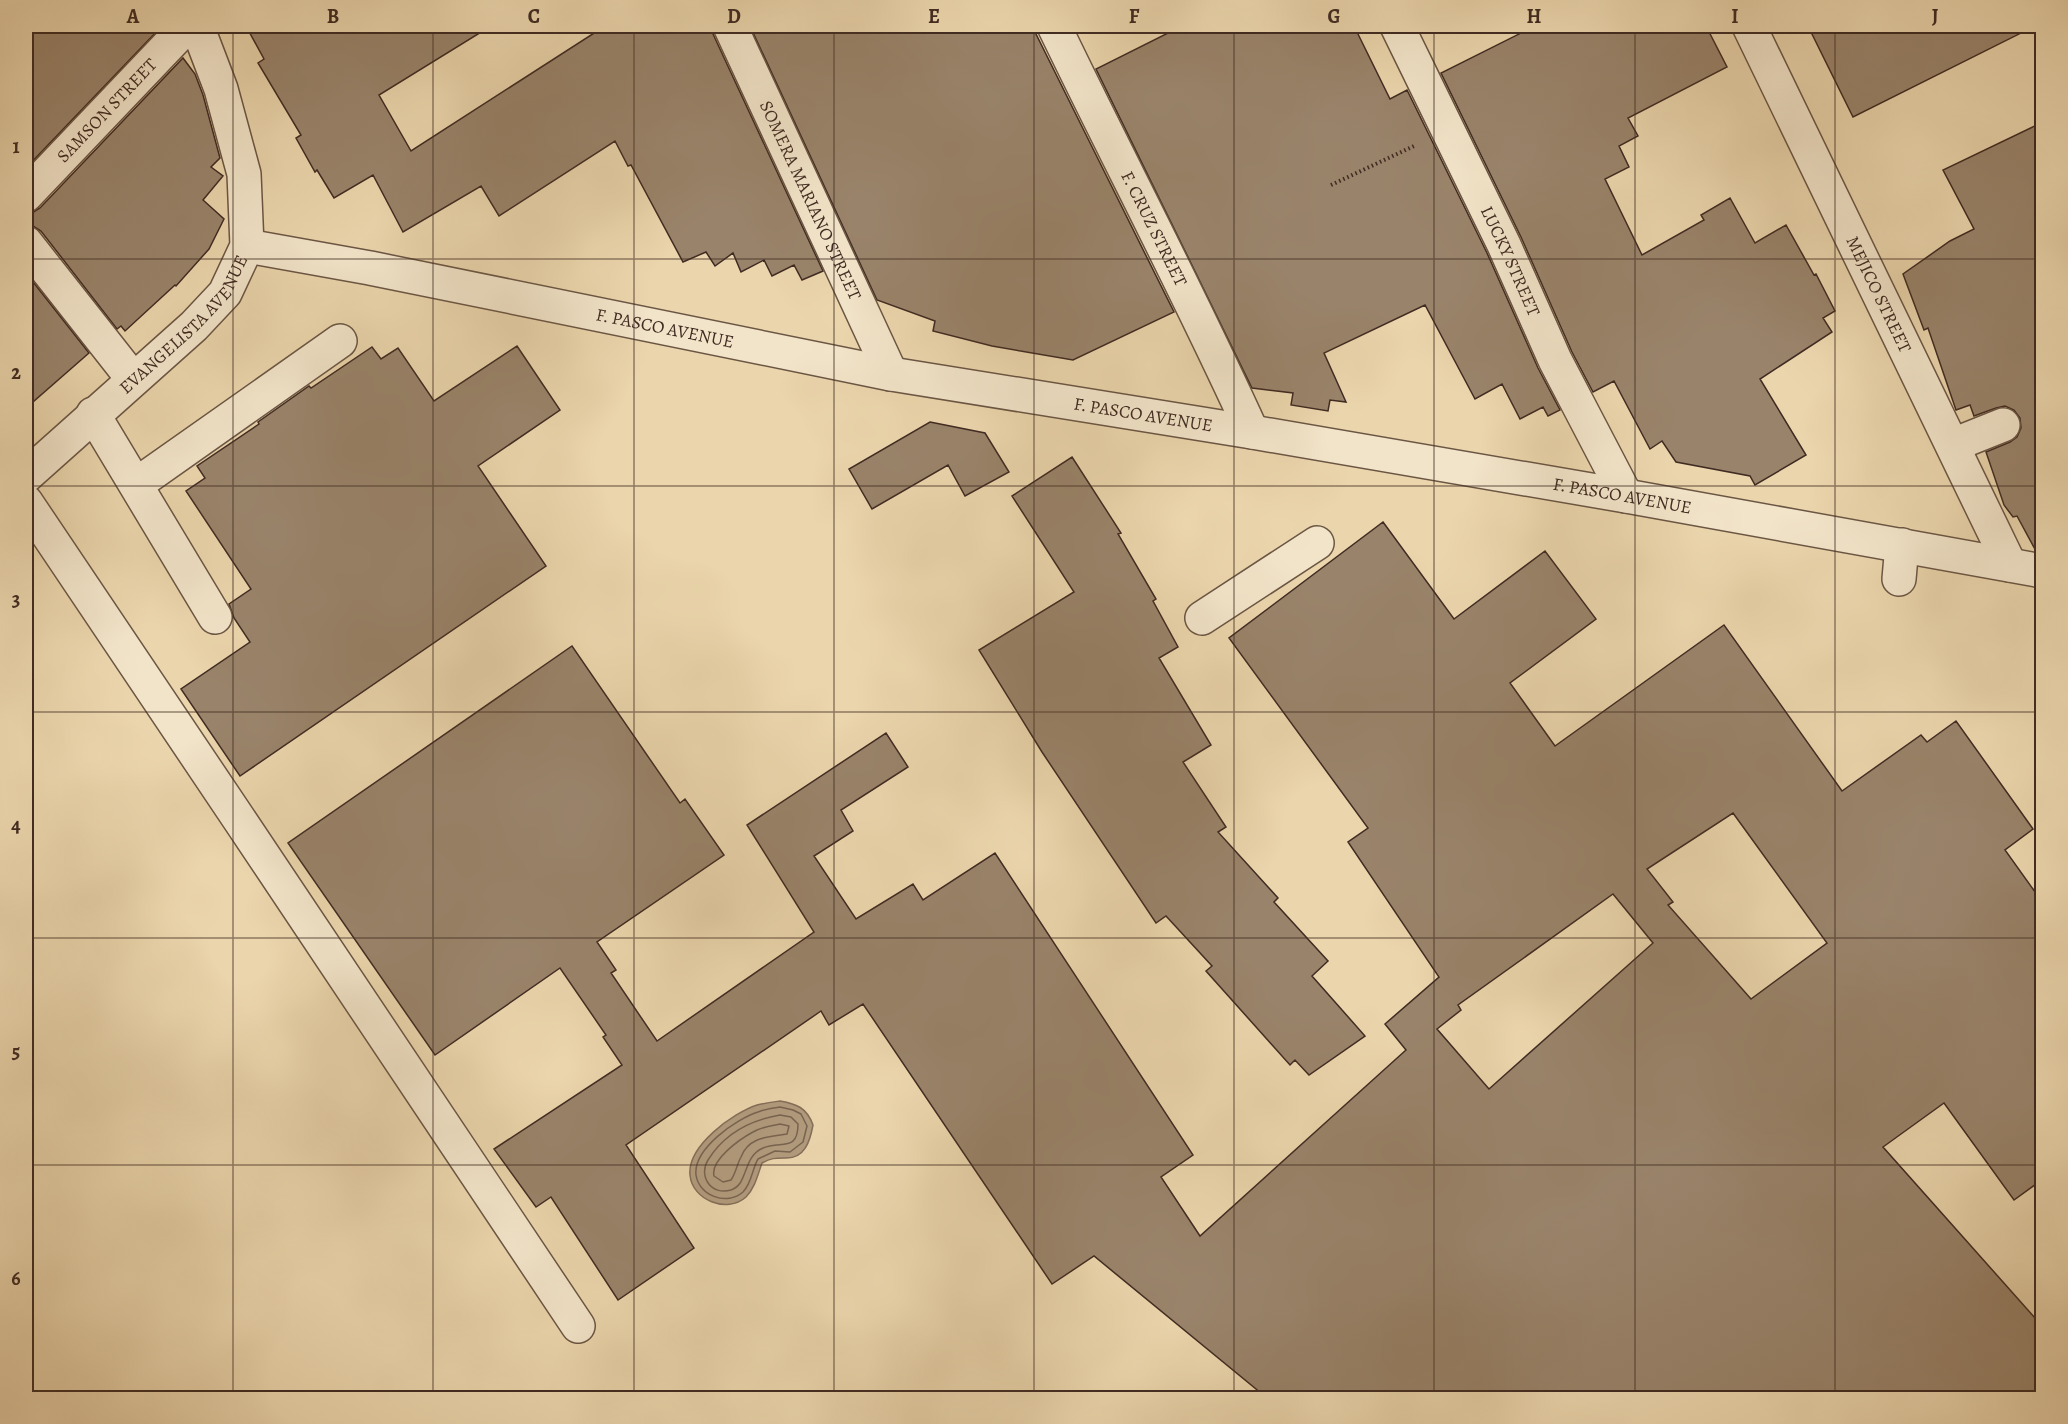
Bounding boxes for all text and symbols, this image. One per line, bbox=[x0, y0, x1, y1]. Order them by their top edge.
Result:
text: A bbox=[126, 3, 140, 30]
text: B bbox=[327, 3, 339, 30]
text: C bbox=[528, 3, 540, 30]
text: D bbox=[727, 3, 741, 30]
text: E bbox=[928, 3, 940, 30]
text: F bbox=[1129, 3, 1140, 30]
text: G bbox=[1327, 3, 1341, 30]
text: H bbox=[1527, 3, 1542, 30]
text: I bbox=[1731, 3, 1739, 30]
text: J bbox=[1932, 3, 1939, 30]
street label: SAMSON STREET bbox=[51, 53, 162, 168]
street label: SOMERA MARIANO STREET bbox=[754, 97, 867, 304]
text: 1 bbox=[12, 133, 20, 160]
street label: F. CRUZ STREET bbox=[1115, 167, 1193, 290]
street label: LUCKY STREET bbox=[1475, 202, 1546, 320]
street label: MEJICO STREET bbox=[1840, 232, 1917, 357]
street label: EVANGELISTA AVENUE bbox=[114, 251, 253, 399]
street label: F. PASCO AVENUE bbox=[594, 302, 736, 354]
text: 2 bbox=[11, 359, 21, 386]
street label: F. PASCO AVENUE bbox=[1072, 392, 1214, 437]
street label: F. PASCO AVENUE bbox=[1551, 472, 1693, 520]
text: 3 bbox=[12, 586, 20, 613]
text: 4 bbox=[11, 812, 21, 839]
text: 5 bbox=[12, 1038, 20, 1065]
text: 6 bbox=[11, 1265, 21, 1292]

